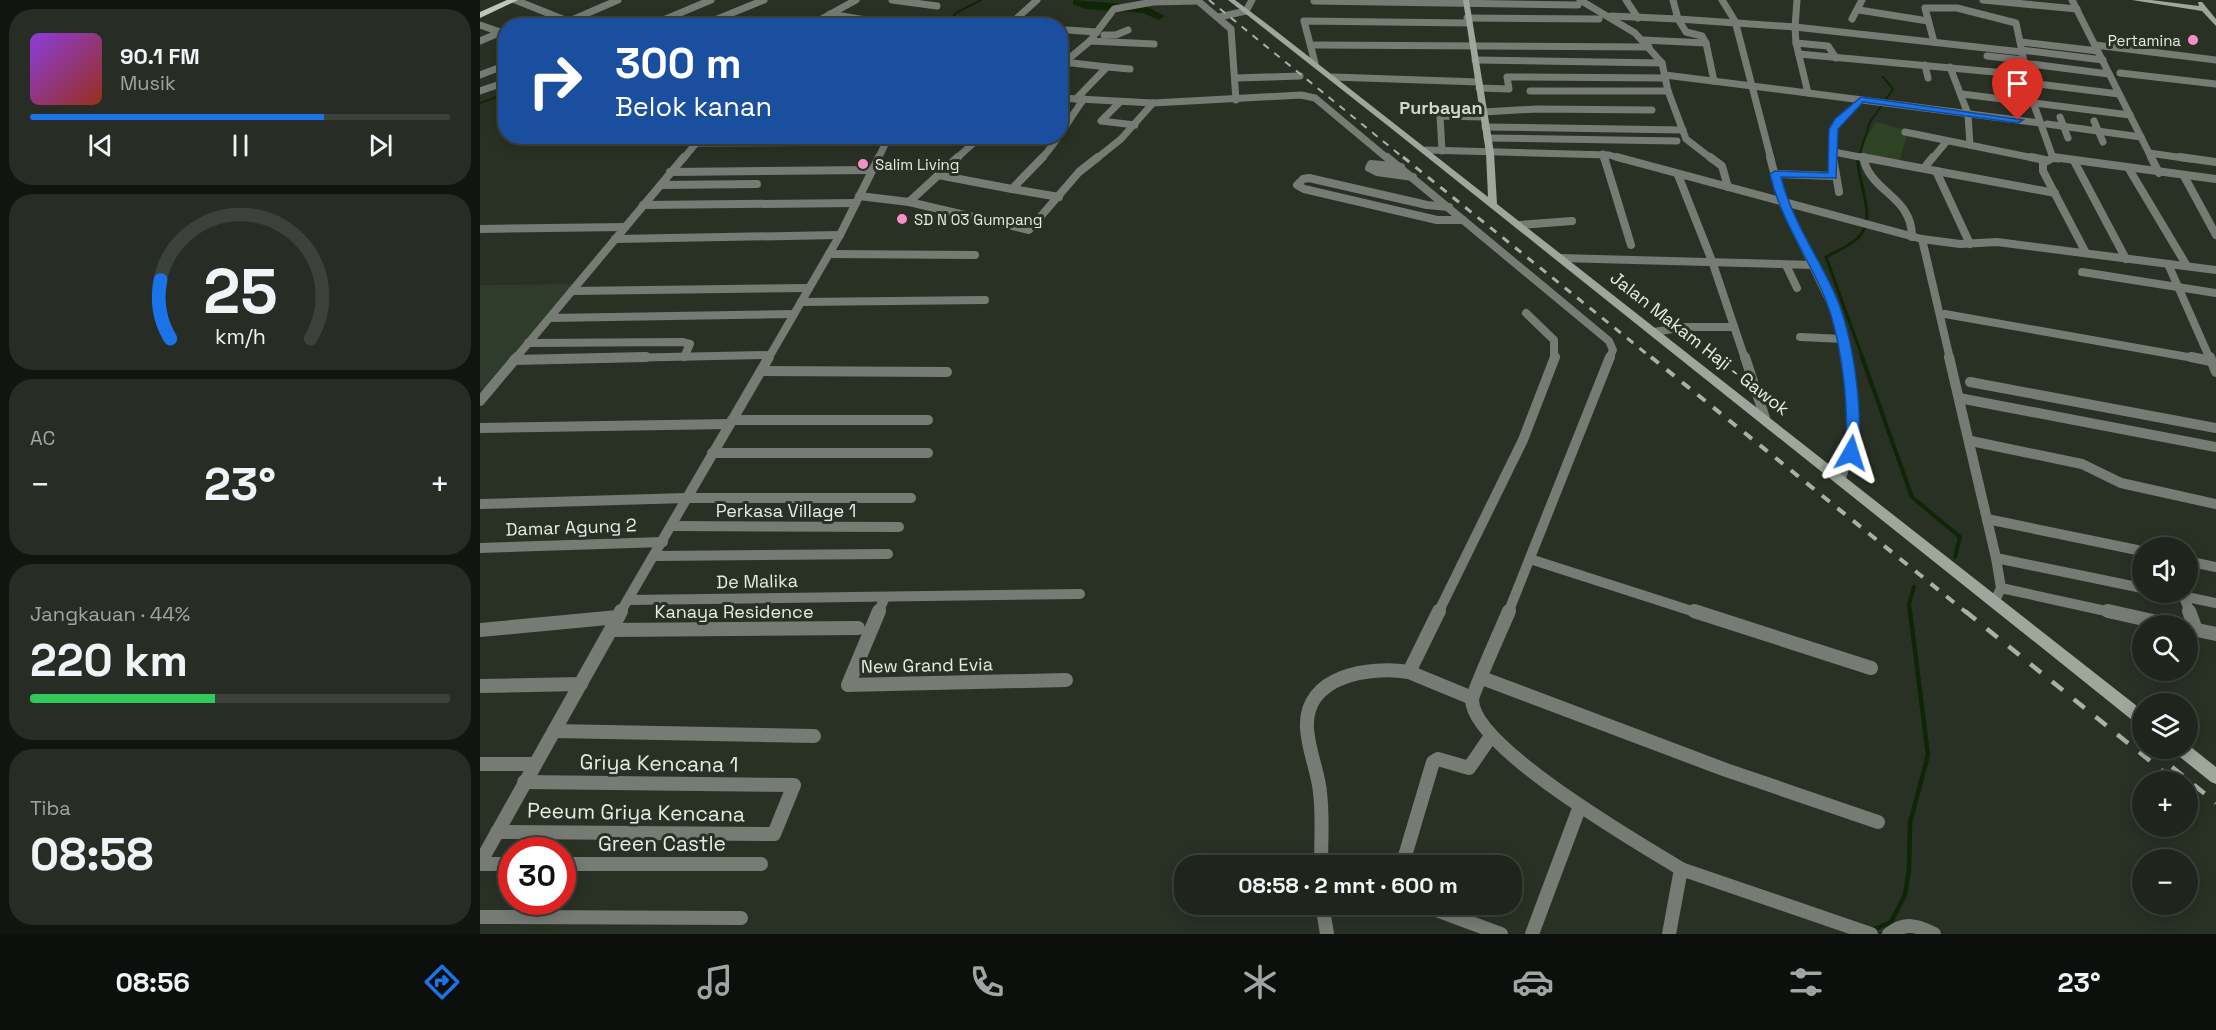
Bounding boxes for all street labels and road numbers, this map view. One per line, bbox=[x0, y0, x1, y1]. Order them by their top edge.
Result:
street label: Jalan Makam Haji - Gawok bbox=[1606, 266, 1795, 420]
street label: Perkasa Village 1 bbox=[716, 499, 856, 522]
street label: Damar Agung 2 bbox=[505, 513, 637, 541]
street label: De Malika bbox=[716, 569, 798, 593]
street label: Kanaya Residence bbox=[654, 600, 814, 623]
street label: New Grand Evia bbox=[861, 652, 993, 678]
street label: Griya Kencana 1 bbox=[579, 748, 739, 778]
street label: Peeum Griya Kencana bbox=[527, 797, 745, 827]
street label: Green Castle bbox=[598, 830, 726, 857]

